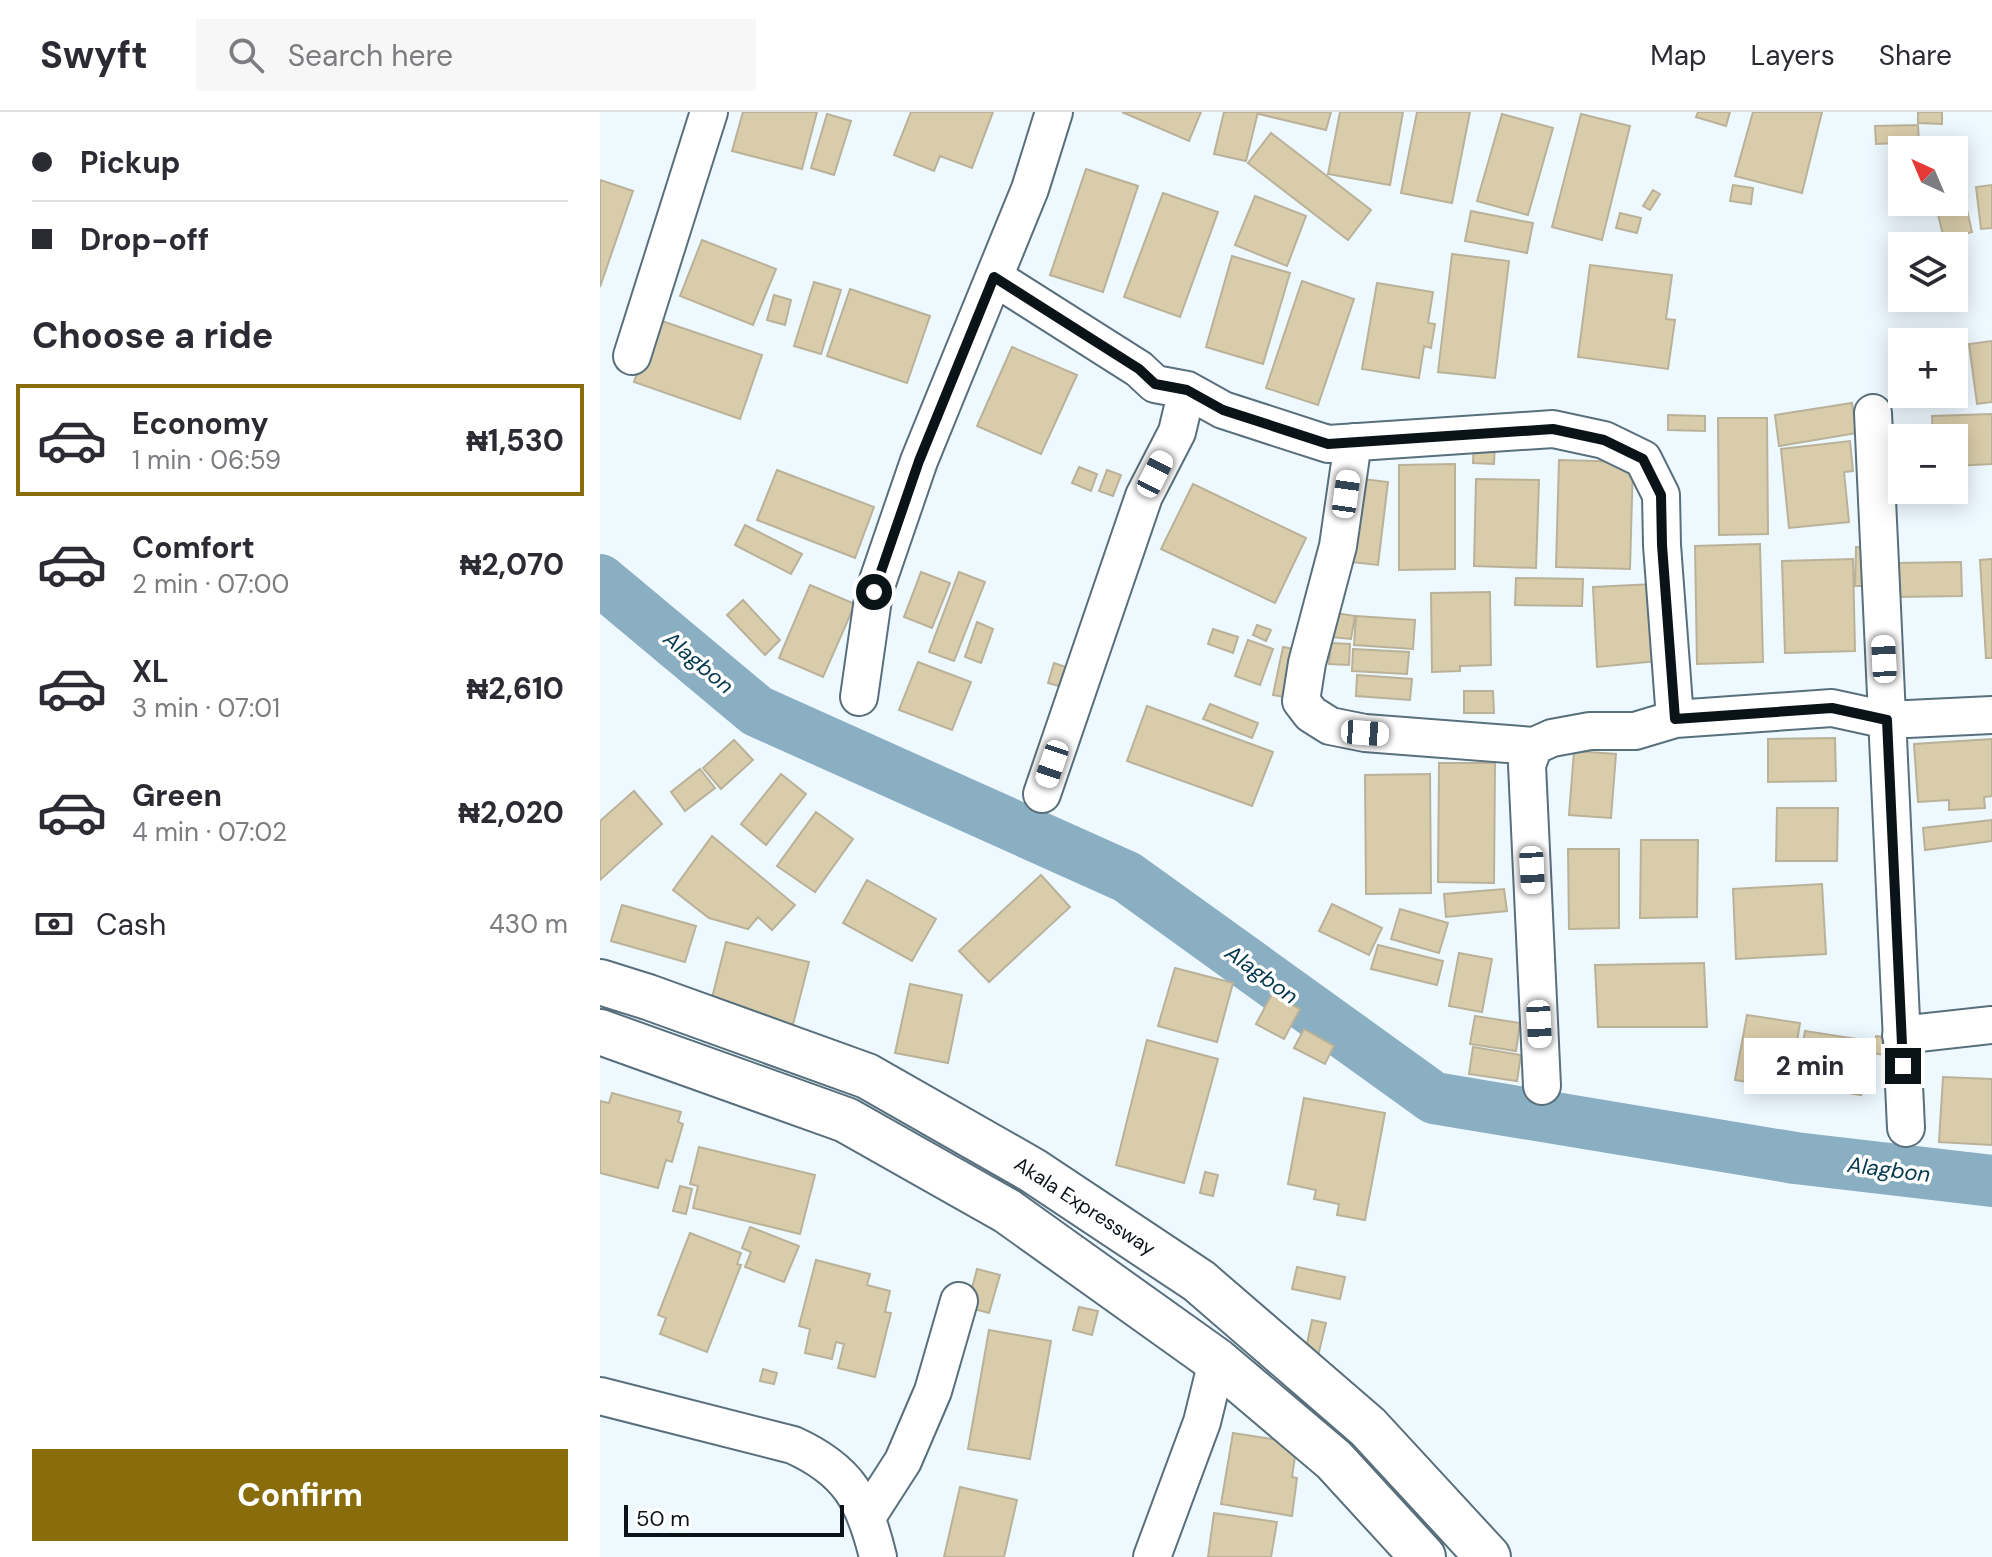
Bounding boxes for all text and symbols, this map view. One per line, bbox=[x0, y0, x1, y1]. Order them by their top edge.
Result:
search box bbox=[196, 19, 756, 91]
text: Swyft bbox=[40, 30, 148, 80]
icon: search bbox=[224, 33, 268, 77]
text: Search here bbox=[288, 36, 453, 75]
text: Map bbox=[1650, 37, 1707, 74]
text: Layers bbox=[1751, 37, 1835, 74]
text: Share bbox=[1879, 37, 1952, 74]
north arrow bbox=[1888, 136, 1968, 216]
map controls bbox=[1888, 136, 1968, 504]
text: Pickup bbox=[80, 143, 180, 182]
text: Drop-off bbox=[80, 220, 209, 259]
button: layers bbox=[1888, 232, 1968, 312]
text: Choose a ride bbox=[32, 312, 273, 359]
button: + bbox=[1888, 328, 1968, 408]
icon: car bbox=[36, 404, 108, 476]
text: Economy bbox=[132, 404, 269, 443]
text: ₦1,530 bbox=[466, 421, 564, 460]
button: − bbox=[1888, 424, 1968, 504]
text: 1 min · 06:59 bbox=[132, 443, 281, 477]
car bbox=[1133, 447, 1177, 501]
car bbox=[1331, 469, 1361, 519]
icon: car bbox=[36, 528, 108, 600]
text: Comfort bbox=[132, 528, 255, 567]
text: ₦2,070 bbox=[460, 545, 564, 584]
text: 2 min · 07:00 bbox=[132, 567, 289, 601]
route start bbox=[856, 574, 892, 610]
water label: Alagbon bbox=[657, 624, 740, 700]
car bbox=[1871, 634, 1897, 684]
icon: car bbox=[36, 652, 108, 724]
text: XL bbox=[132, 652, 169, 691]
text: ₦2,610 bbox=[467, 669, 564, 708]
text: 3 min · 07:01 bbox=[132, 691, 280, 725]
car bbox=[1340, 719, 1390, 747]
car bbox=[1033, 737, 1071, 791]
icon: car bbox=[36, 776, 108, 848]
text: Green bbox=[132, 776, 222, 815]
text: ₦2,020 bbox=[458, 793, 564, 832]
text: 4 min · 07:02 bbox=[132, 815, 287, 849]
car bbox=[1519, 845, 1545, 895]
icon: cash bbox=[32, 902, 76, 946]
text: Cash bbox=[96, 905, 166, 944]
text: 430 m bbox=[489, 907, 568, 941]
water label: Alagbon bbox=[1219, 938, 1304, 1011]
car bbox=[1526, 999, 1552, 1049]
callout: 2 min bbox=[1743, 1038, 1875, 1094]
route end bbox=[1885, 1048, 1921, 1084]
text: 2 min bbox=[1776, 1049, 1844, 1083]
water label: Alagbon bbox=[1845, 1150, 1932, 1189]
street label: Akala Expressway bbox=[1009, 1151, 1161, 1261]
button: Confirm bbox=[32, 1449, 568, 1541]
scale bar bbox=[624, 1501, 844, 1537]
text: 50 m bbox=[636, 1504, 690, 1533]

